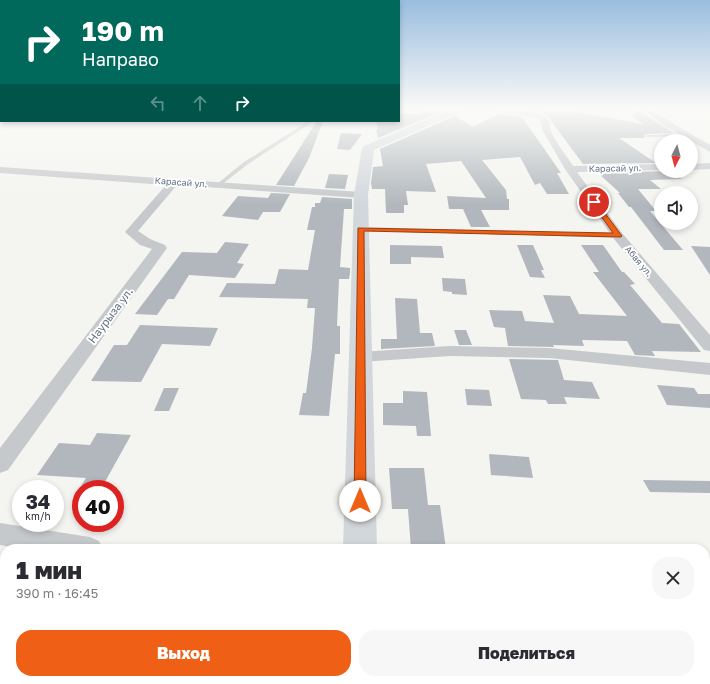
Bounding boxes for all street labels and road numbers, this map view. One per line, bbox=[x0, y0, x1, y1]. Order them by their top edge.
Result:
street label: Карасай ул. bbox=[589, 162, 641, 174]
street label: Карасай ул. bbox=[154, 175, 208, 189]
street label: Абая ул. bbox=[623, 243, 655, 279]
street label: Наурыза ул. bbox=[85, 285, 135, 345]

